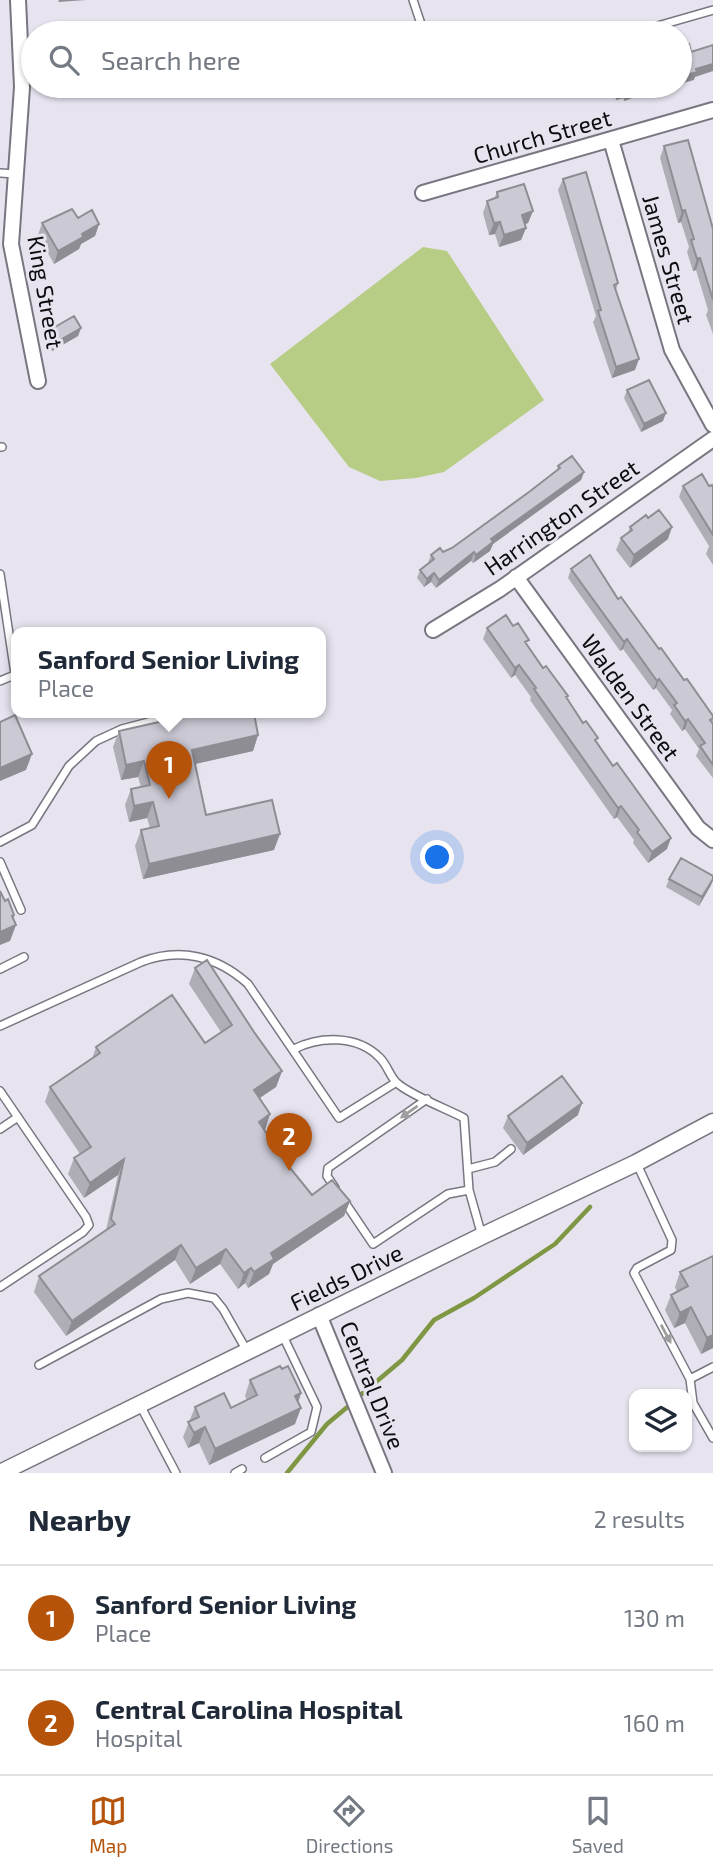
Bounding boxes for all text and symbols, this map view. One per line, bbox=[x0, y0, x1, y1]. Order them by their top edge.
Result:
search box bbox=[21, 21, 692, 98]
icon: search bbox=[45, 41, 83, 79]
text: Search here bbox=[101, 44, 241, 75]
street label: Church Street bbox=[470, 103, 614, 169]
street label: James Street bbox=[637, 191, 701, 327]
street label: King Street bbox=[22, 233, 70, 351]
street label: Harrington Street bbox=[478, 453, 644, 581]
popup bbox=[11, 627, 326, 718]
street label: Walden Street bbox=[576, 629, 686, 766]
text: Sanford Senior Living bbox=[38, 643, 299, 674]
text: Place bbox=[38, 674, 94, 702]
pin: 1 bbox=[146, 741, 192, 799]
your location bbox=[420, 840, 454, 874]
one-way arrow bbox=[399, 1105, 418, 1118]
pin: 2 bbox=[266, 1113, 312, 1171]
street label: Fields Drive bbox=[285, 1238, 407, 1316]
street label: Central Drive bbox=[335, 1317, 411, 1453]
one-way arrow bbox=[660, 1324, 672, 1344]
map controls bbox=[629, 1389, 692, 1452]
button: layers bbox=[629, 1389, 692, 1452]
text: Nearby bbox=[28, 1501, 131, 1537]
text: 2 results bbox=[594, 1505, 685, 1533]
text: Sanford Senior Living bbox=[95, 1588, 356, 1619]
text: 1 bbox=[46, 1604, 56, 1632]
text: 130 m bbox=[624, 1604, 685, 1632]
text: Place bbox=[95, 1619, 151, 1647]
text: Central Carolina Hospital bbox=[95, 1693, 403, 1724]
text: 2 bbox=[44, 1709, 58, 1737]
text: 160 m bbox=[624, 1709, 685, 1737]
text: Hospital bbox=[95, 1724, 182, 1752]
tab: Map bbox=[89, 1792, 127, 1857]
tab: Directions bbox=[306, 1792, 393, 1857]
tab: Saved bbox=[572, 1792, 624, 1857]

